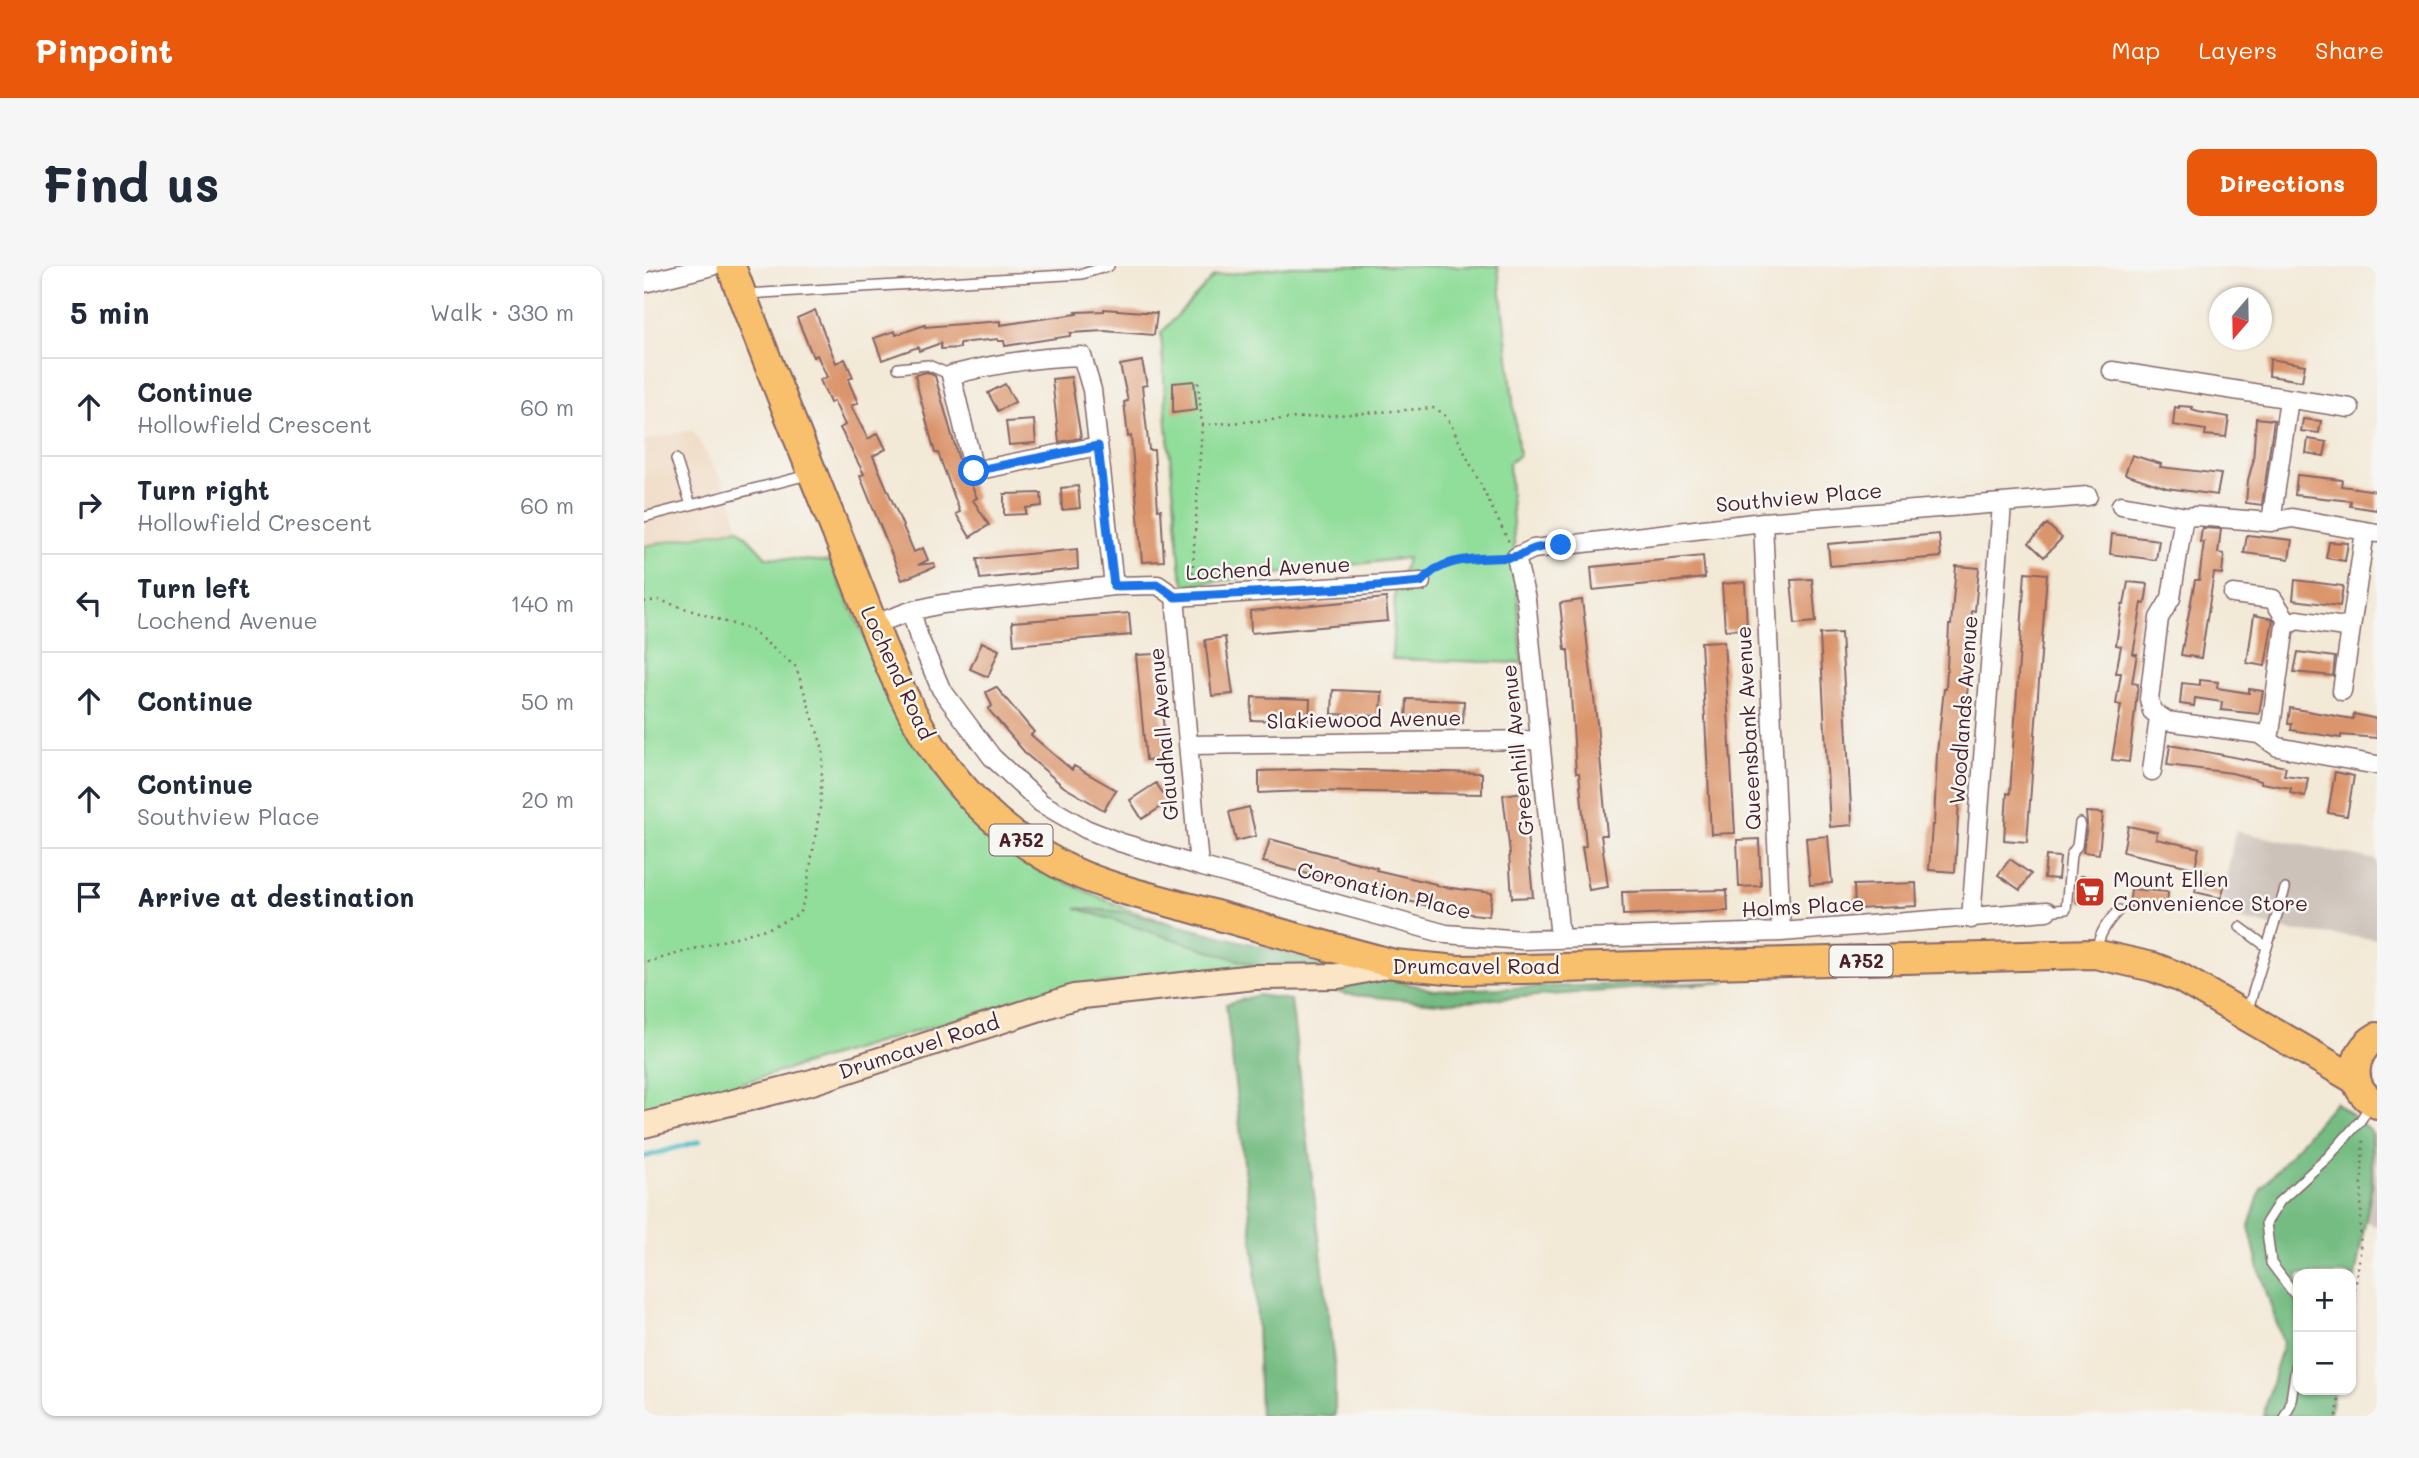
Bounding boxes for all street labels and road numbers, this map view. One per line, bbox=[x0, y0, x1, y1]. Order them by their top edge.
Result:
street label: Southview Place bbox=[1715, 476, 1883, 517]
street label: Lochend Avenue bbox=[1185, 550, 1351, 585]
street label: Lochend Road bbox=[856, 601, 941, 744]
street label: Woodlands Avenue bbox=[1942, 614, 1983, 805]
street label: Queensbank Avenue bbox=[1729, 625, 1766, 831]
street label: Glaudhall Avenue bbox=[1141, 646, 1184, 822]
street label: Greenhill Avenue bbox=[1494, 663, 1539, 837]
street label: Slakiewood Avenue bbox=[1266, 703, 1462, 734]
road number: A752 bbox=[990, 824, 1052, 856]
street label: Coronation Place bbox=[1295, 855, 1474, 924]
street label: Holms Place bbox=[1741, 889, 1865, 922]
road number: A752 bbox=[1830, 946, 1892, 976]
street label: Drumcavel Road bbox=[1392, 952, 1560, 979]
street label: Drumcavel Road bbox=[835, 1007, 1002, 1084]

